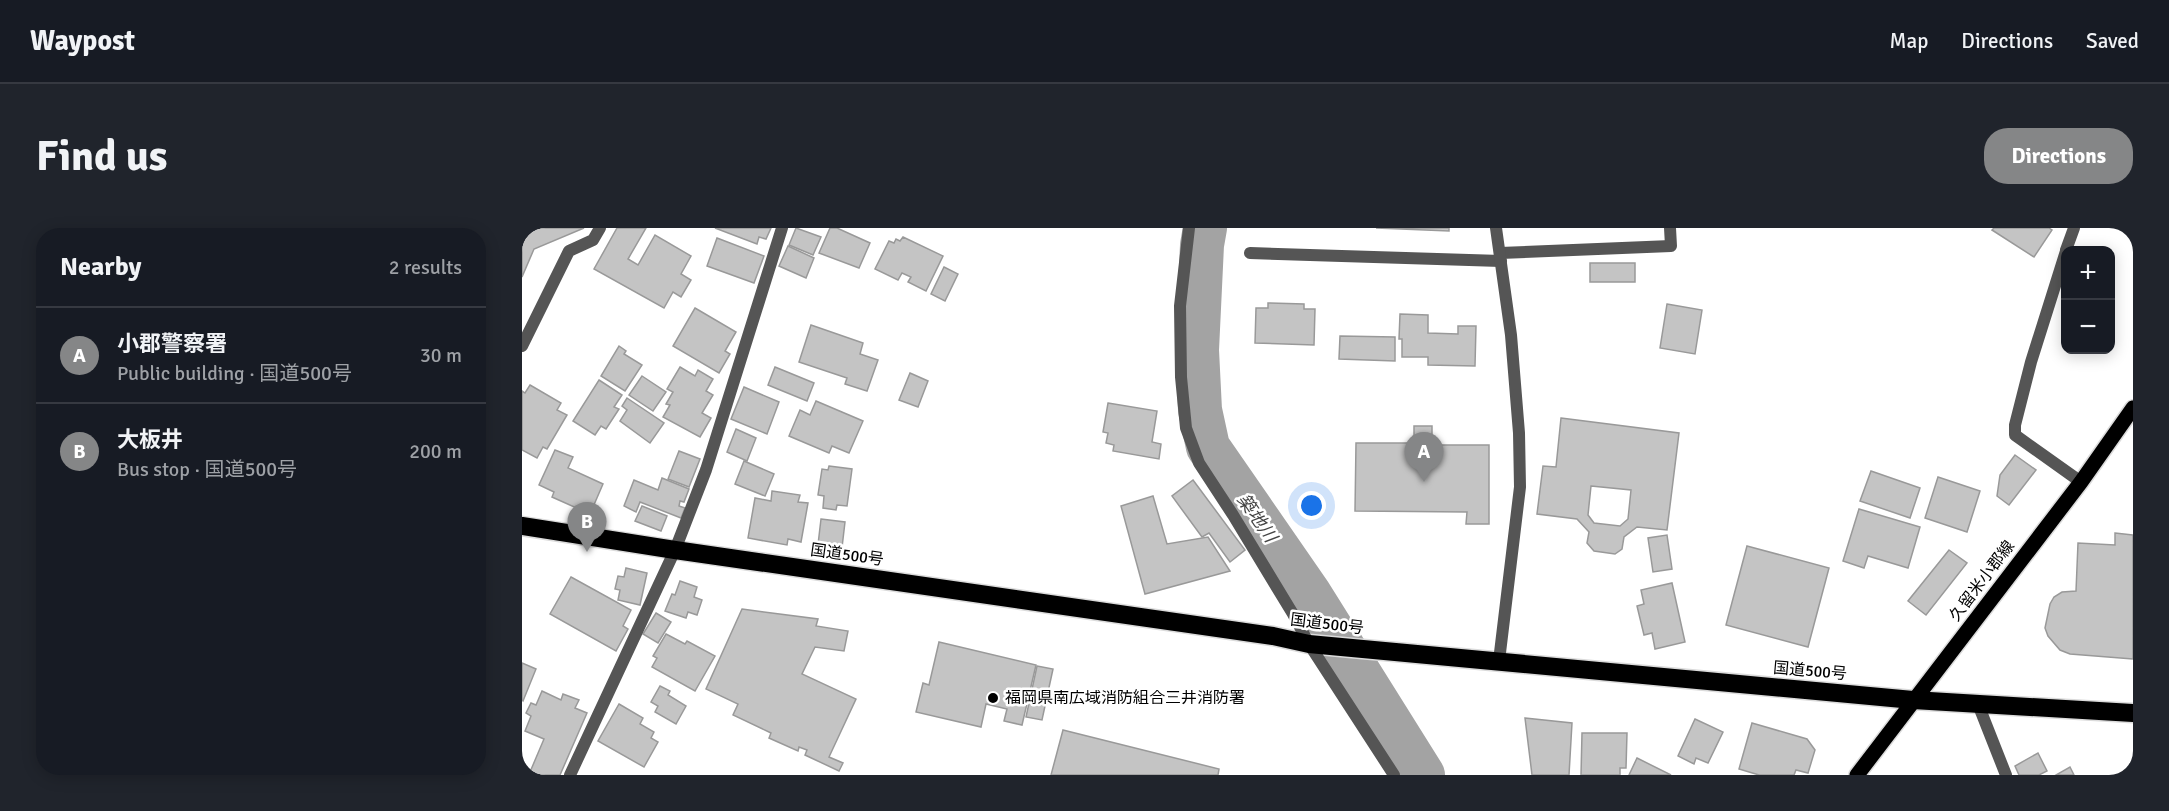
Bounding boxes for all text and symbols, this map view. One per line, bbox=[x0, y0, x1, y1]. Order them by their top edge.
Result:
text: Waypost bbox=[30, 24, 135, 58]
text: Map bbox=[1890, 28, 1928, 54]
text: Directions bbox=[1961, 28, 2053, 54]
text: Saved bbox=[2086, 28, 2139, 54]
button: Directions bbox=[1984, 128, 2133, 184]
text: Find us bbox=[36, 131, 167, 182]
map controls bbox=[2061, 246, 2115, 354]
button: + bbox=[2061, 246, 2115, 300]
text: Nearby bbox=[60, 251, 141, 283]
text: 2 results bbox=[389, 255, 462, 280]
button: − bbox=[2061, 300, 2115, 354]
text: 小郡警察署 bbox=[117, 330, 227, 357]
text: A bbox=[73, 343, 86, 368]
text: 30 m bbox=[420, 343, 462, 368]
text: Public building · 国道500号 bbox=[117, 361, 352, 386]
text: 大板井 bbox=[117, 426, 183, 453]
pin: A bbox=[1404, 432, 1444, 482]
text: B bbox=[73, 439, 86, 464]
text: 200 m bbox=[409, 439, 462, 464]
text: Bus stop · 国道500号 bbox=[117, 457, 297, 482]
water label: 築地川 bbox=[1233, 490, 1283, 548]
your location bbox=[1297, 491, 1326, 520]
pin: B bbox=[568, 502, 606, 552]
street label: 久留米小郡線 bbox=[1945, 537, 2019, 625]
street label: 国道500号 bbox=[809, 540, 885, 570]
street label: 国道500号 bbox=[1289, 610, 1365, 638]
street label: 国道500号 bbox=[1772, 658, 1848, 684]
place label: 福岡県南広域消防組合三井消防署 bbox=[1005, 688, 1245, 708]
marker: 福岡県南広域消防組合三井消防署 bbox=[986, 691, 1000, 705]

